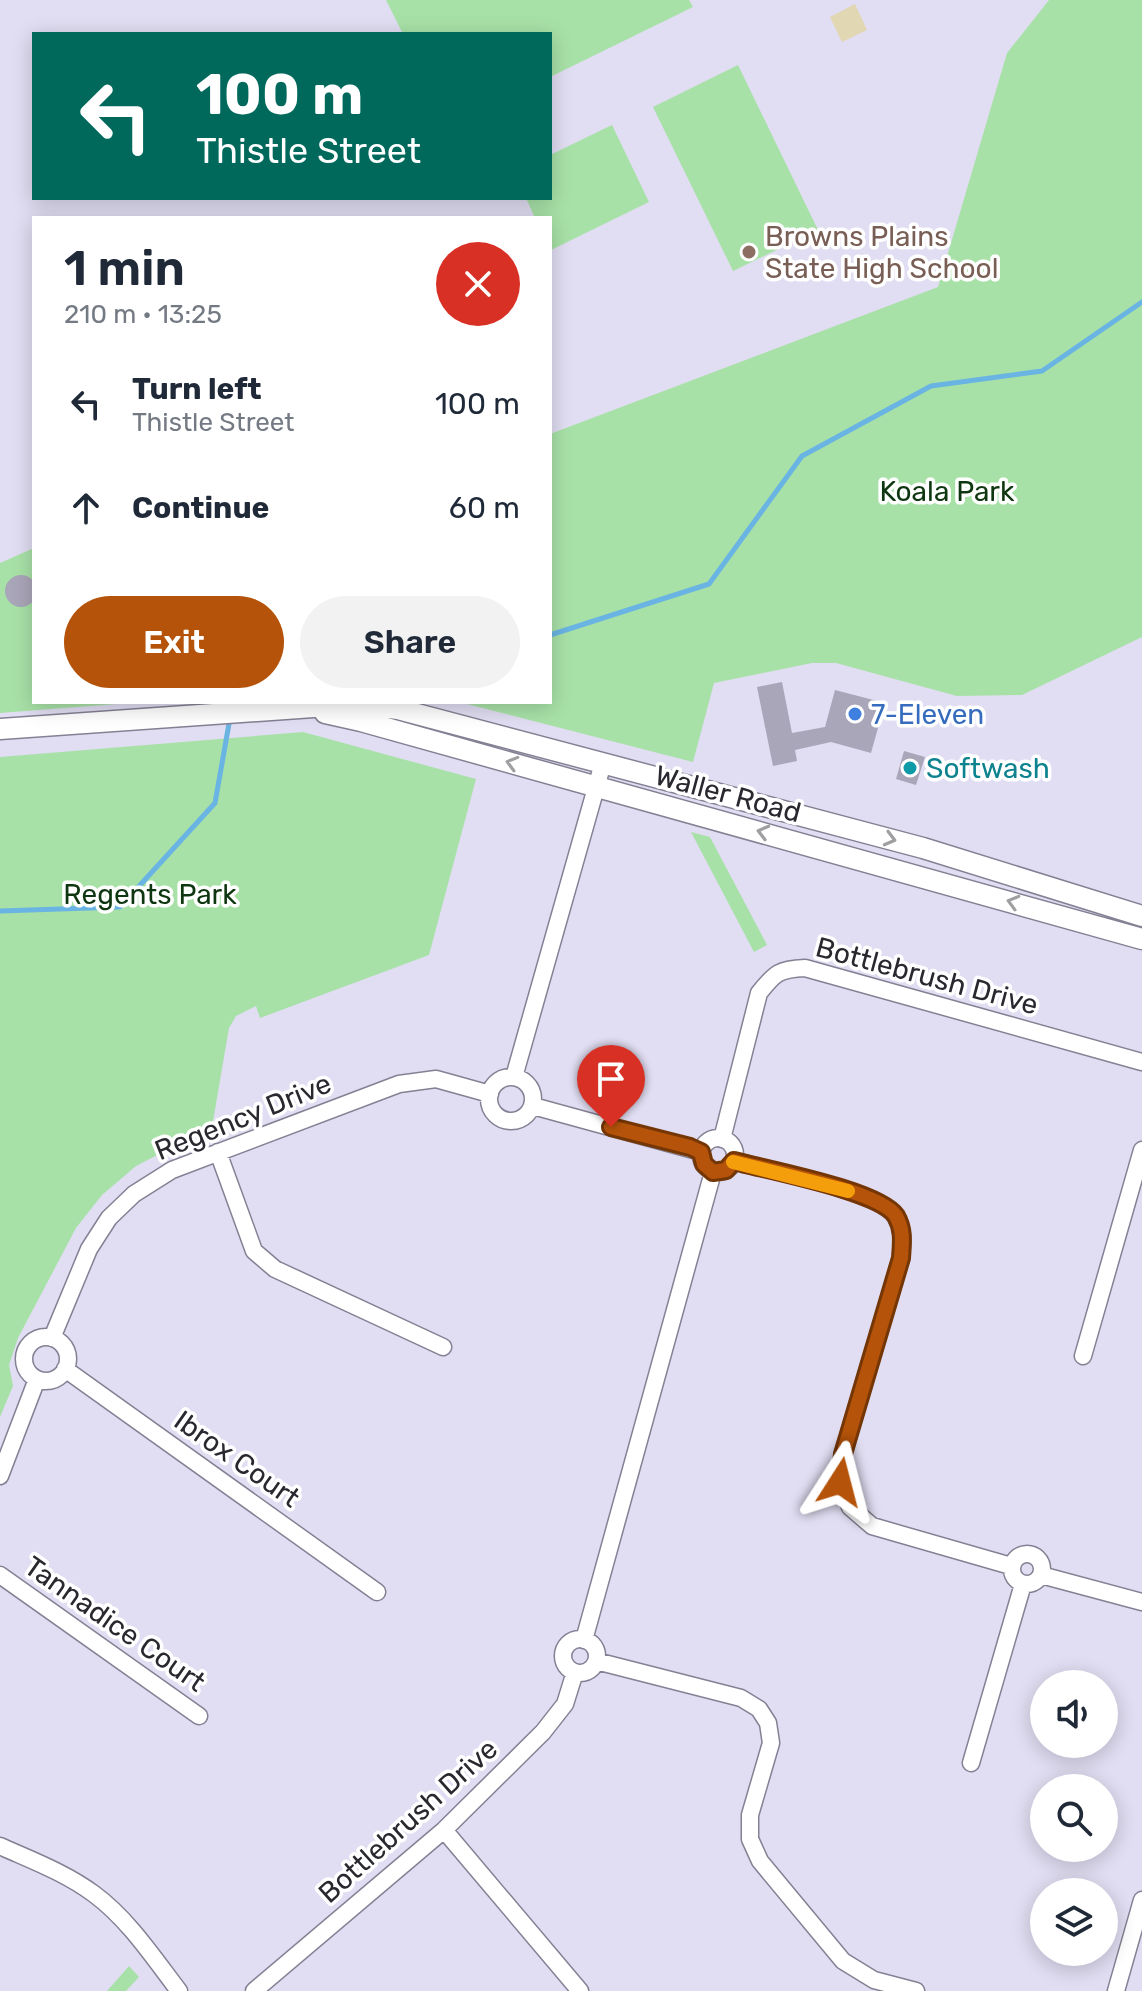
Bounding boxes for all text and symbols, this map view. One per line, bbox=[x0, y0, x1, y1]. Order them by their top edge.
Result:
text: 100 m bbox=[196, 62, 363, 128]
icon: left bbox=[64, 64, 168, 168]
text: Thistle Street bbox=[196, 129, 421, 172]
place label: Browns Plains State High School bbox=[765, 220, 998, 285]
text: 1 min bbox=[64, 240, 185, 297]
button: close bbox=[436, 242, 520, 326]
marker: Browns Plains State High School bbox=[740, 243, 758, 261]
text: 210 m · 13:25 bbox=[64, 299, 222, 330]
text: Turn left bbox=[132, 371, 262, 407]
icon: left bbox=[64, 382, 108, 426]
text: 100 m bbox=[435, 386, 520, 422]
text: Thistle Street bbox=[132, 407, 294, 438]
park label: Koala Park bbox=[880, 475, 1015, 508]
icon: ahead bbox=[64, 486, 108, 530]
text: Continue bbox=[132, 490, 269, 526]
text: 60 m bbox=[449, 490, 520, 526]
button: Exit bbox=[64, 596, 284, 688]
button: Share bbox=[300, 596, 520, 688]
place label: 7-Eleven bbox=[871, 698, 984, 731]
marker: 7-Eleven bbox=[846, 705, 864, 723]
place label: Softwash bbox=[926, 752, 1050, 785]
one-way arrow bbox=[506, 755, 520, 772]
street label: Waller Road bbox=[651, 759, 805, 829]
marker: Softwash bbox=[901, 759, 919, 777]
one-way arrow bbox=[756, 825, 770, 842]
one-way arrow bbox=[883, 830, 897, 846]
park label: Regents Park bbox=[63, 878, 237, 911]
one-way arrow bbox=[1007, 895, 1020, 912]
street label: Bottlebrush Drive bbox=[812, 930, 1042, 1022]
pin bbox=[577, 1045, 645, 1127]
icon: arrive bbox=[589, 1057, 633, 1101]
street label: Regency Drive bbox=[150, 1067, 336, 1167]
street label: Ibrox Court bbox=[168, 1404, 306, 1514]
position arrow bbox=[798, 1440, 882, 1524]
street label: Tannadice Court bbox=[18, 1549, 212, 1699]
map controls bbox=[1030, 1670, 1118, 1966]
button: sound bbox=[1030, 1670, 1118, 1758]
street label: Bottlebrush Drive bbox=[312, 1732, 504, 1910]
button: search bbox=[1030, 1774, 1118, 1862]
button: layers bbox=[1030, 1878, 1118, 1966]

